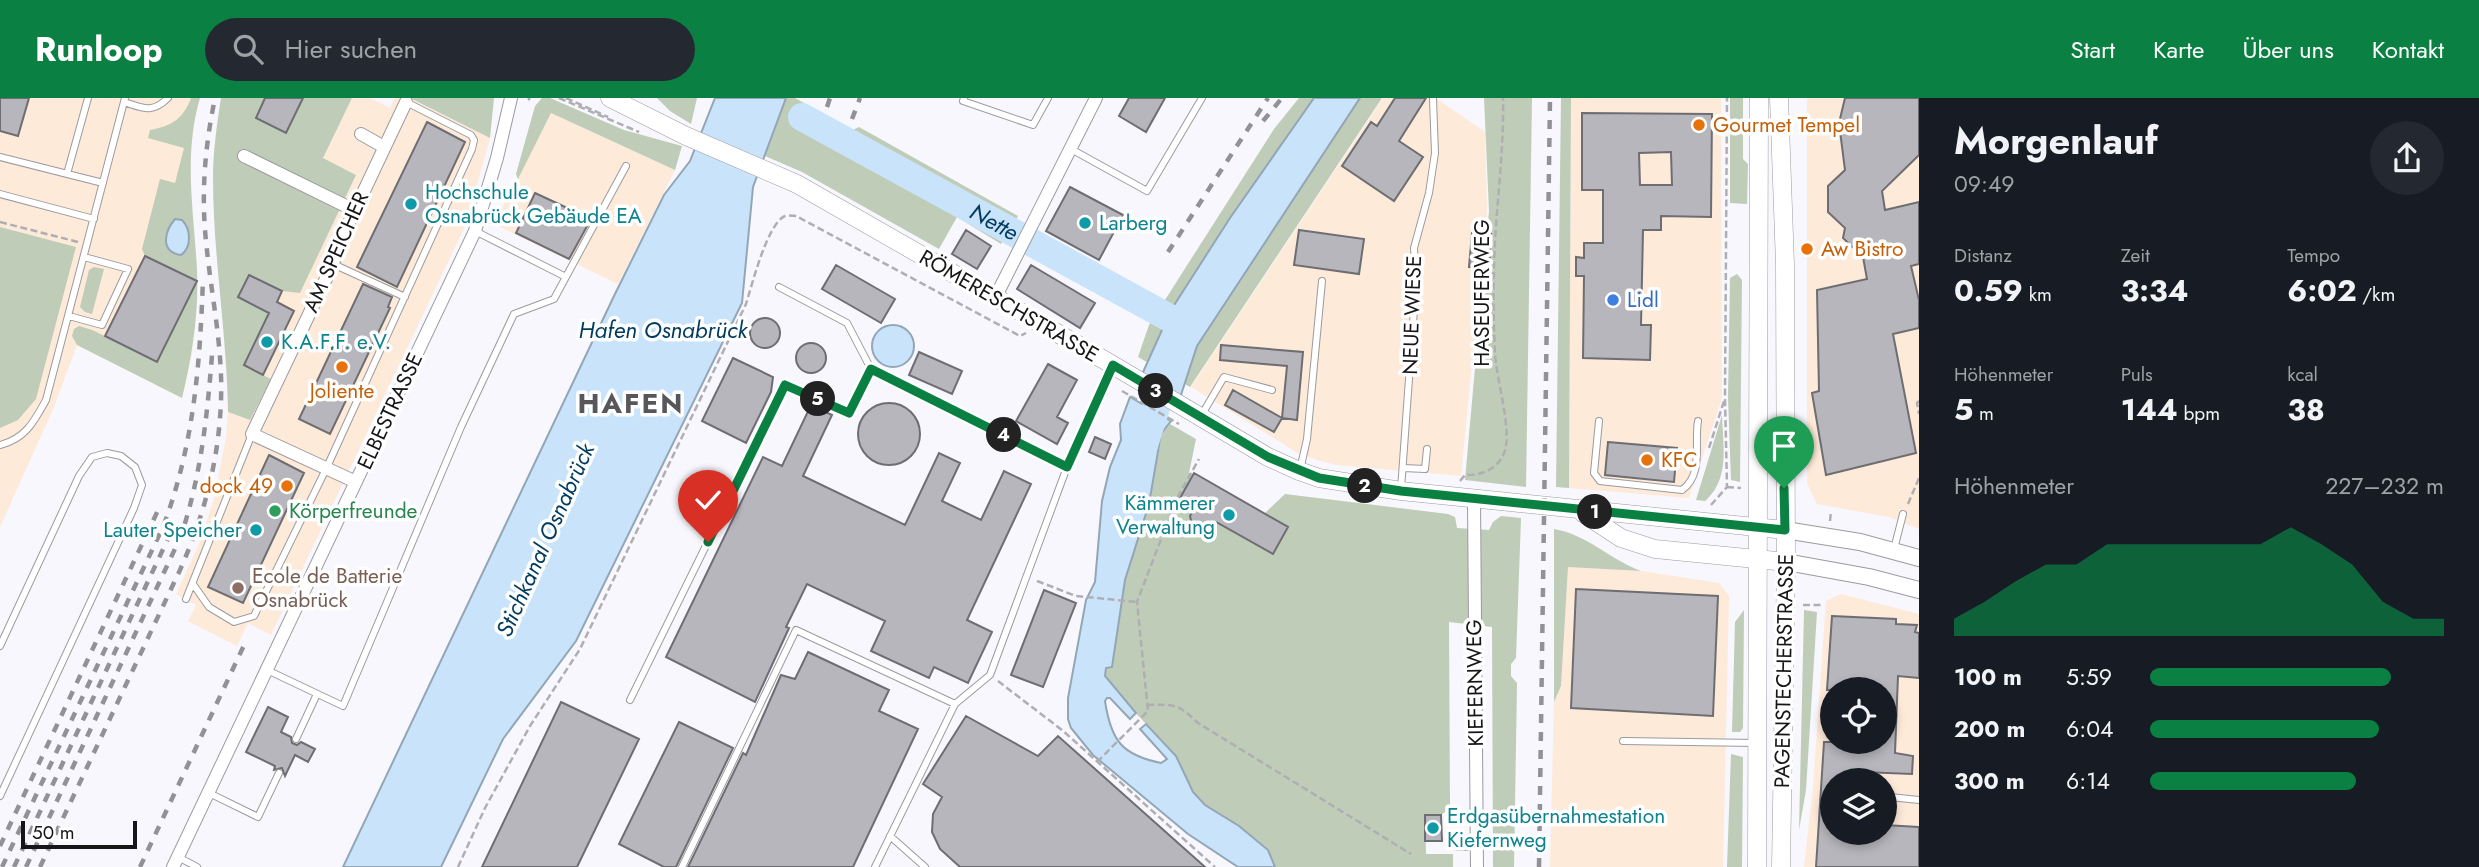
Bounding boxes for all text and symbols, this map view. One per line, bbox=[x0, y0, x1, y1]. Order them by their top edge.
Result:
search box bbox=[205, 18, 695, 81]
text: Runloop bbox=[35, 26, 163, 73]
icon: search bbox=[229, 30, 267, 68]
text: Hier suchen bbox=[285, 30, 417, 68]
text: Start bbox=[2071, 32, 2115, 67]
text: Karte bbox=[2153, 32, 2204, 67]
text: Über uns bbox=[2242, 32, 2334, 67]
text: Kontakt bbox=[2372, 32, 2444, 67]
place label: Gourmet Tempel bbox=[1713, 110, 1860, 140]
text: Morgenlauf bbox=[1954, 113, 2158, 168]
marker: Gourmet Tempel bbox=[1691, 117, 1707, 133]
button: share bbox=[2370, 121, 2444, 195]
text: 09:49 bbox=[1954, 167, 2015, 201]
place label: Hochschule Osnabrück Gebäude EA bbox=[425, 177, 642, 231]
street label: AM SPEICHER bbox=[296, 186, 376, 317]
water label: Nette bbox=[964, 195, 1025, 249]
marker: Hochschule Osnabrück Gebäude EA bbox=[403, 196, 419, 212]
place label: Larberg bbox=[1099, 208, 1167, 238]
marker: Larberg bbox=[1077, 215, 1093, 231]
street label: HASEUFERWEG bbox=[1467, 219, 1497, 367]
place label: Aw Bistro bbox=[1821, 234, 1903, 264]
marker: Aw Bistro bbox=[1799, 241, 1815, 257]
street label: RÖMERESCHSTRASSE bbox=[914, 242, 1104, 370]
text: Distanz bbox=[1954, 242, 2012, 269]
text: Zeit bbox=[2121, 242, 2150, 269]
text: Tempo bbox=[2287, 242, 2340, 269]
street label: NEUE WIESE bbox=[1395, 255, 1429, 375]
text: 0.59 bbox=[1954, 269, 2023, 312]
text: 3:34 bbox=[2121, 269, 2189, 312]
text: 6:02 bbox=[2287, 269, 2357, 312]
text: km bbox=[2023, 281, 2052, 308]
text: /km bbox=[2357, 281, 2395, 308]
place label: Lidl bbox=[1627, 285, 1659, 315]
marker: Lidl bbox=[1605, 292, 1621, 308]
water label: Hafen Osnabrück bbox=[579, 313, 749, 347]
place label: K.A.F.F. e.V. bbox=[281, 327, 391, 357]
marker: K.A.F.F. e.V. bbox=[259, 334, 275, 350]
street label: ELBESTRASSE bbox=[350, 348, 430, 474]
marker: Joliente bbox=[334, 359, 350, 375]
text: Höhenmeter bbox=[1954, 361, 2053, 388]
text: Puls bbox=[2121, 361, 2153, 388]
text: kcal bbox=[2287, 361, 2318, 388]
pin: 3 bbox=[1138, 374, 1174, 408]
place label: Joliente bbox=[307, 376, 374, 406]
text: 3 bbox=[1150, 377, 1161, 404]
pin: 5 bbox=[800, 382, 836, 416]
district label: HAFEN bbox=[577, 383, 685, 424]
text: 5 bbox=[811, 385, 824, 412]
text: 5 bbox=[1954, 388, 1973, 431]
text: 144 bbox=[2121, 388, 2178, 431]
text: 38 bbox=[2287, 388, 2325, 431]
text: m bbox=[1973, 400, 1994, 427]
text: bpm bbox=[2178, 400, 2220, 427]
pin bbox=[1754, 416, 1814, 488]
pin: 4 bbox=[986, 418, 1021, 452]
text: 4 bbox=[997, 421, 1010, 448]
icon: arrive bbox=[1765, 427, 1803, 465]
water label: Stichkanal Osnabrück bbox=[487, 437, 603, 642]
place label: KFC bbox=[1661, 445, 1698, 475]
marker: KFC bbox=[1639, 452, 1655, 468]
pin: 2 bbox=[1348, 468, 1382, 504]
text: Höhenmeter bbox=[1954, 469, 2074, 503]
text: 227–232 m bbox=[2325, 469, 2444, 503]
pin bbox=[678, 470, 738, 542]
place label: dock 49 bbox=[200, 471, 273, 501]
text: 2 bbox=[1358, 472, 1371, 499]
marker: dock 49 bbox=[279, 478, 295, 494]
icon: check bbox=[689, 481, 727, 519]
place label: Kämmerer Verwaltung bbox=[1116, 488, 1216, 542]
pin: 1 bbox=[1578, 494, 1612, 530]
place label: Körperfreunde bbox=[289, 496, 418, 526]
text: 1 bbox=[1590, 498, 1599, 525]
marker: Körperfreunde bbox=[267, 503, 283, 519]
marker: Kämmerer Verwaltung bbox=[1221, 507, 1237, 523]
place label: Lauter Speicher bbox=[103, 515, 243, 545]
marker: Lauter Speicher bbox=[248, 522, 264, 538]
street label: PAGENSTECHERSTRASSE bbox=[1767, 554, 1801, 788]
place label: Ecole de Batterie Osnabrück bbox=[252, 561, 402, 615]
marker: Ecole de Batterie Osnabrück bbox=[230, 580, 246, 596]
street label: KIEFERNWEG bbox=[1459, 619, 1491, 747]
text: 100 m bbox=[1954, 660, 2022, 694]
text: 5:59 bbox=[2066, 660, 2112, 694]
map controls bbox=[1820, 677, 1897, 845]
button: locate bbox=[1820, 677, 1897, 754]
text: 200 m bbox=[1954, 712, 2025, 746]
text: 6:04 bbox=[2066, 712, 2113, 746]
text: 300 m bbox=[1954, 764, 2025, 798]
text: 6:14 bbox=[2066, 764, 2110, 798]
button: layers bbox=[1820, 768, 1897, 845]
place label: Erdgasübernahmestation Kiefernweg bbox=[1447, 801, 1665, 855]
scale bar bbox=[21, 818, 136, 850]
text: 50 m bbox=[32, 819, 75, 846]
marker: Erdgasübernahmestation Kiefernweg bbox=[1425, 820, 1441, 836]

